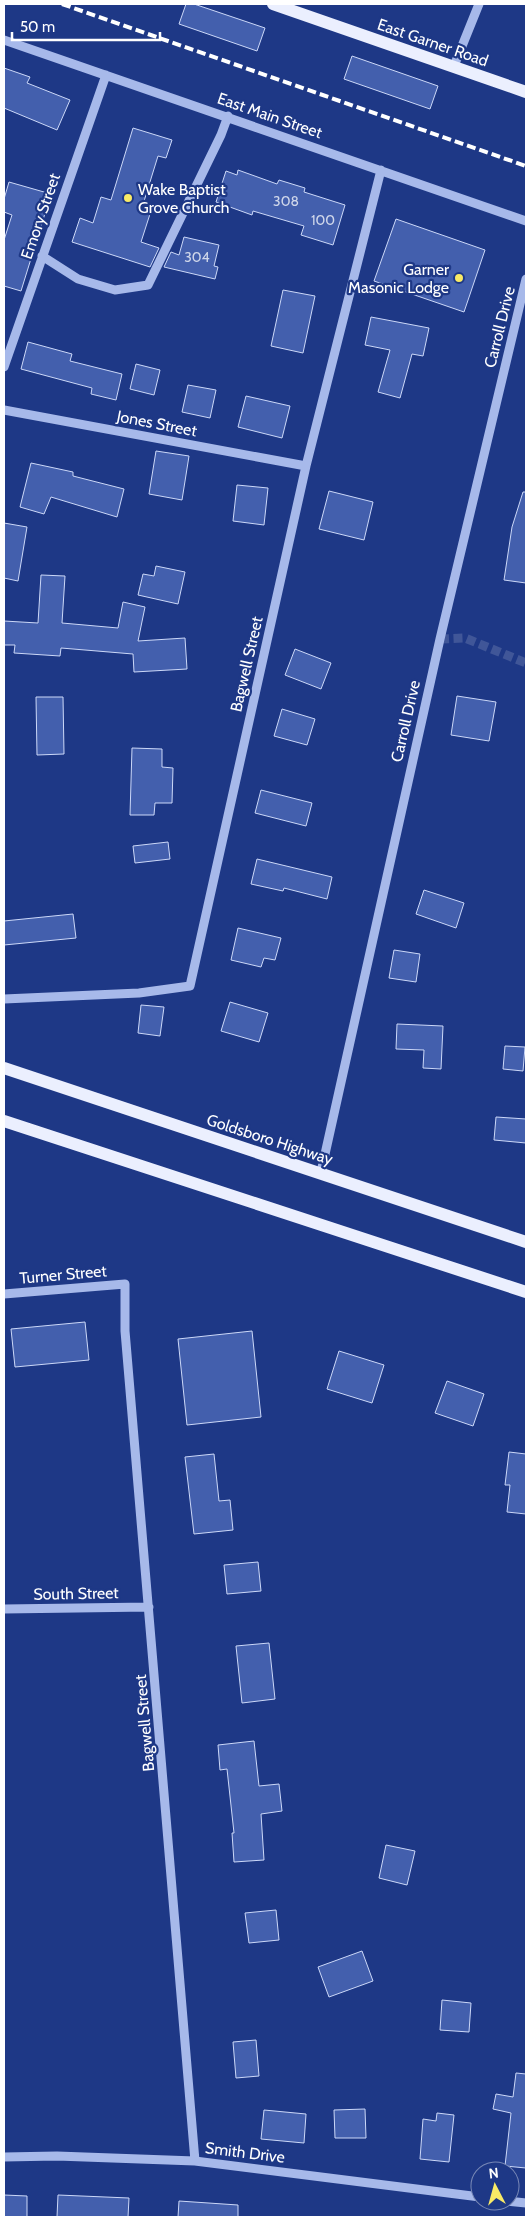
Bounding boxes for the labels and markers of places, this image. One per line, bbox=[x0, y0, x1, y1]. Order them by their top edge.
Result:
place label: Wake Baptist Grove Church bbox=[138, 180, 229, 217]
marker: Wake Baptist Grove Church bbox=[122, 192, 134, 204]
place label: Garner Masonic Lodge bbox=[348, 260, 450, 297]
marker: Garner Masonic Lodge bbox=[453, 272, 465, 284]

